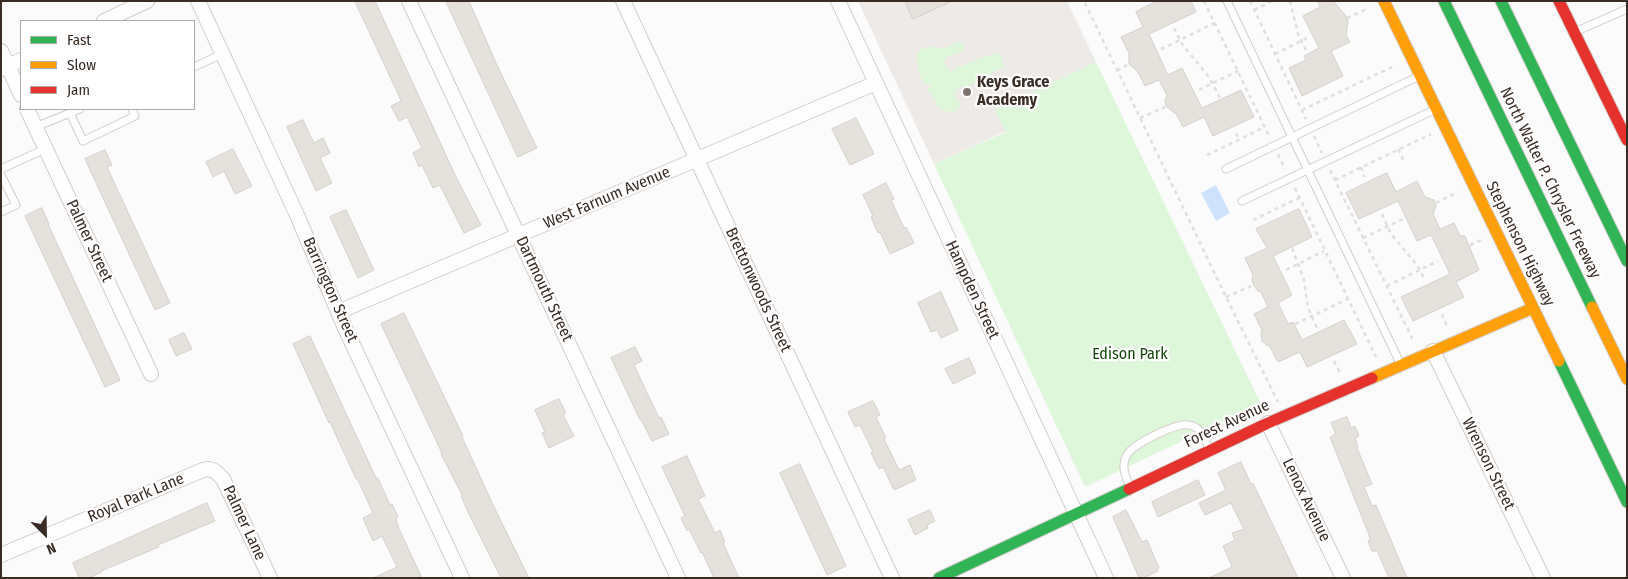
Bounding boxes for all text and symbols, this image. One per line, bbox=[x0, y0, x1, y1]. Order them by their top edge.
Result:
legend bbox=[20, 20, 195, 110]
text: Fast bbox=[67, 31, 91, 49]
text: Slow bbox=[67, 56, 96, 74]
place label: Keys Grace Academy bbox=[977, 73, 1049, 111]
text: Jam bbox=[67, 81, 90, 99]
street label: North Walter P. Chrysler Freeway bbox=[1495, 84, 1605, 282]
marker: Keys Grace Academy bbox=[961, 86, 973, 98]
street label: West Farnum Avenue bbox=[541, 163, 673, 233]
street label: Stephenson Highway bbox=[1482, 179, 1558, 309]
street label: Palmer Street bbox=[62, 197, 116, 285]
street label: Brettonwoods Street bbox=[721, 225, 795, 355]
street label: Dartmouth Street bbox=[511, 233, 577, 345]
street label: Barrington Street bbox=[298, 235, 362, 345]
street label: Hampden Street bbox=[941, 238, 1003, 342]
park label: Edison Park bbox=[1092, 345, 1168, 365]
street label: Forest Avenue bbox=[1181, 396, 1273, 452]
street label: Wrenson Street bbox=[1457, 415, 1519, 513]
street label: Lenox Avenue bbox=[1278, 455, 1334, 545]
street label: Royal Park Lane bbox=[85, 469, 187, 527]
street label: Palmer Lane bbox=[218, 483, 270, 563]
north arrow bbox=[20, 509, 70, 559]
text: N bbox=[44, 539, 58, 558]

